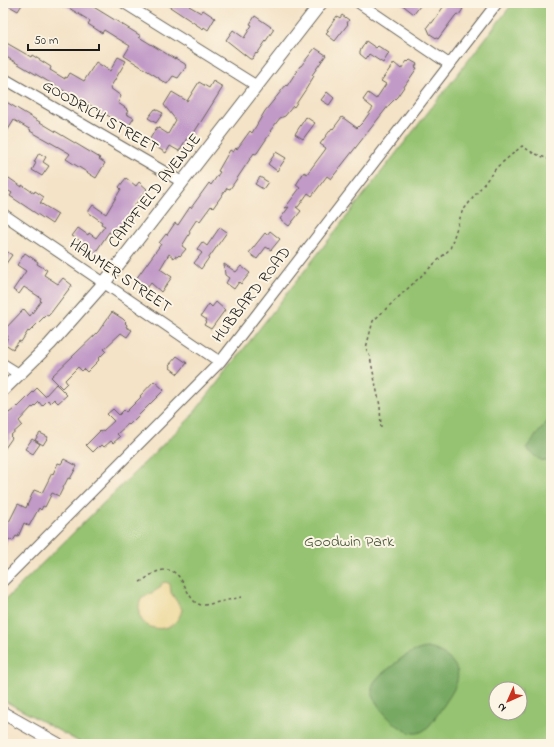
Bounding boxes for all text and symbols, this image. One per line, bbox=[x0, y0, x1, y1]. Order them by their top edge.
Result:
scale bar bbox=[28, 26, 99, 52]
text: 50 m bbox=[34, 32, 58, 50]
street label: GOODRICH STREET bbox=[37, 74, 163, 160]
street label: CAMPFIELD AVENUE bbox=[103, 129, 207, 253]
street label: HANMER STREET bbox=[64, 233, 176, 319]
street label: HUBBARD ROAD bbox=[207, 242, 297, 348]
park label: Goodwin Park bbox=[304, 530, 395, 554]
north arrow bbox=[488, 681, 528, 721]
text: N bbox=[493, 699, 510, 716]

